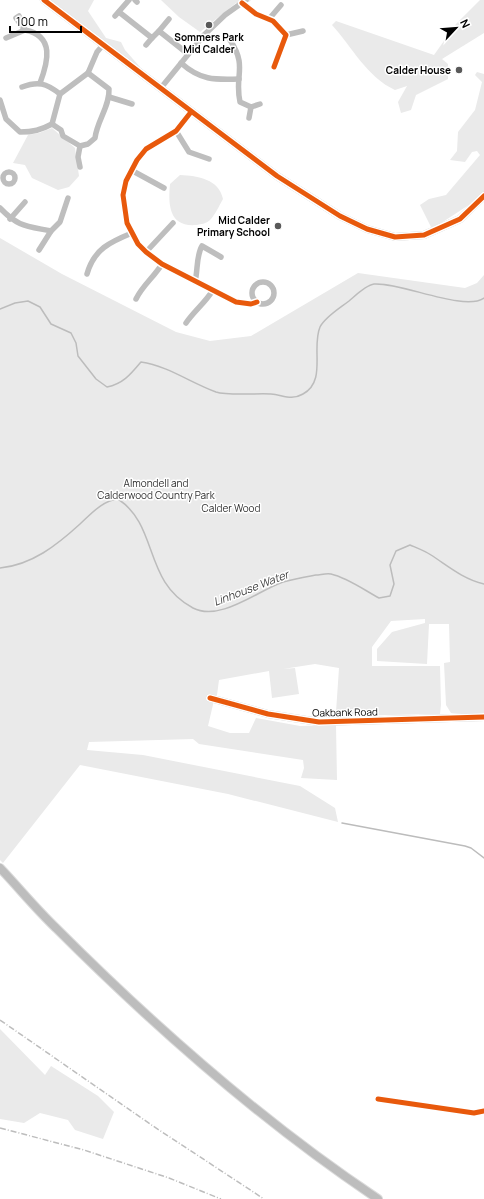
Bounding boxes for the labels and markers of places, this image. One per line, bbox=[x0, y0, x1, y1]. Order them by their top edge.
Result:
marker: Sommers Park Mid Calder bbox=[204, 20, 214, 30]
place label: Sommers Park Mid Calder bbox=[174, 30, 244, 56]
place label: Calder House bbox=[386, 63, 451, 77]
marker: Calder House bbox=[454, 65, 464, 75]
place label: Mid Calder Primary School bbox=[197, 213, 270, 239]
marker: Mid Calder Primary School bbox=[273, 221, 283, 231]

